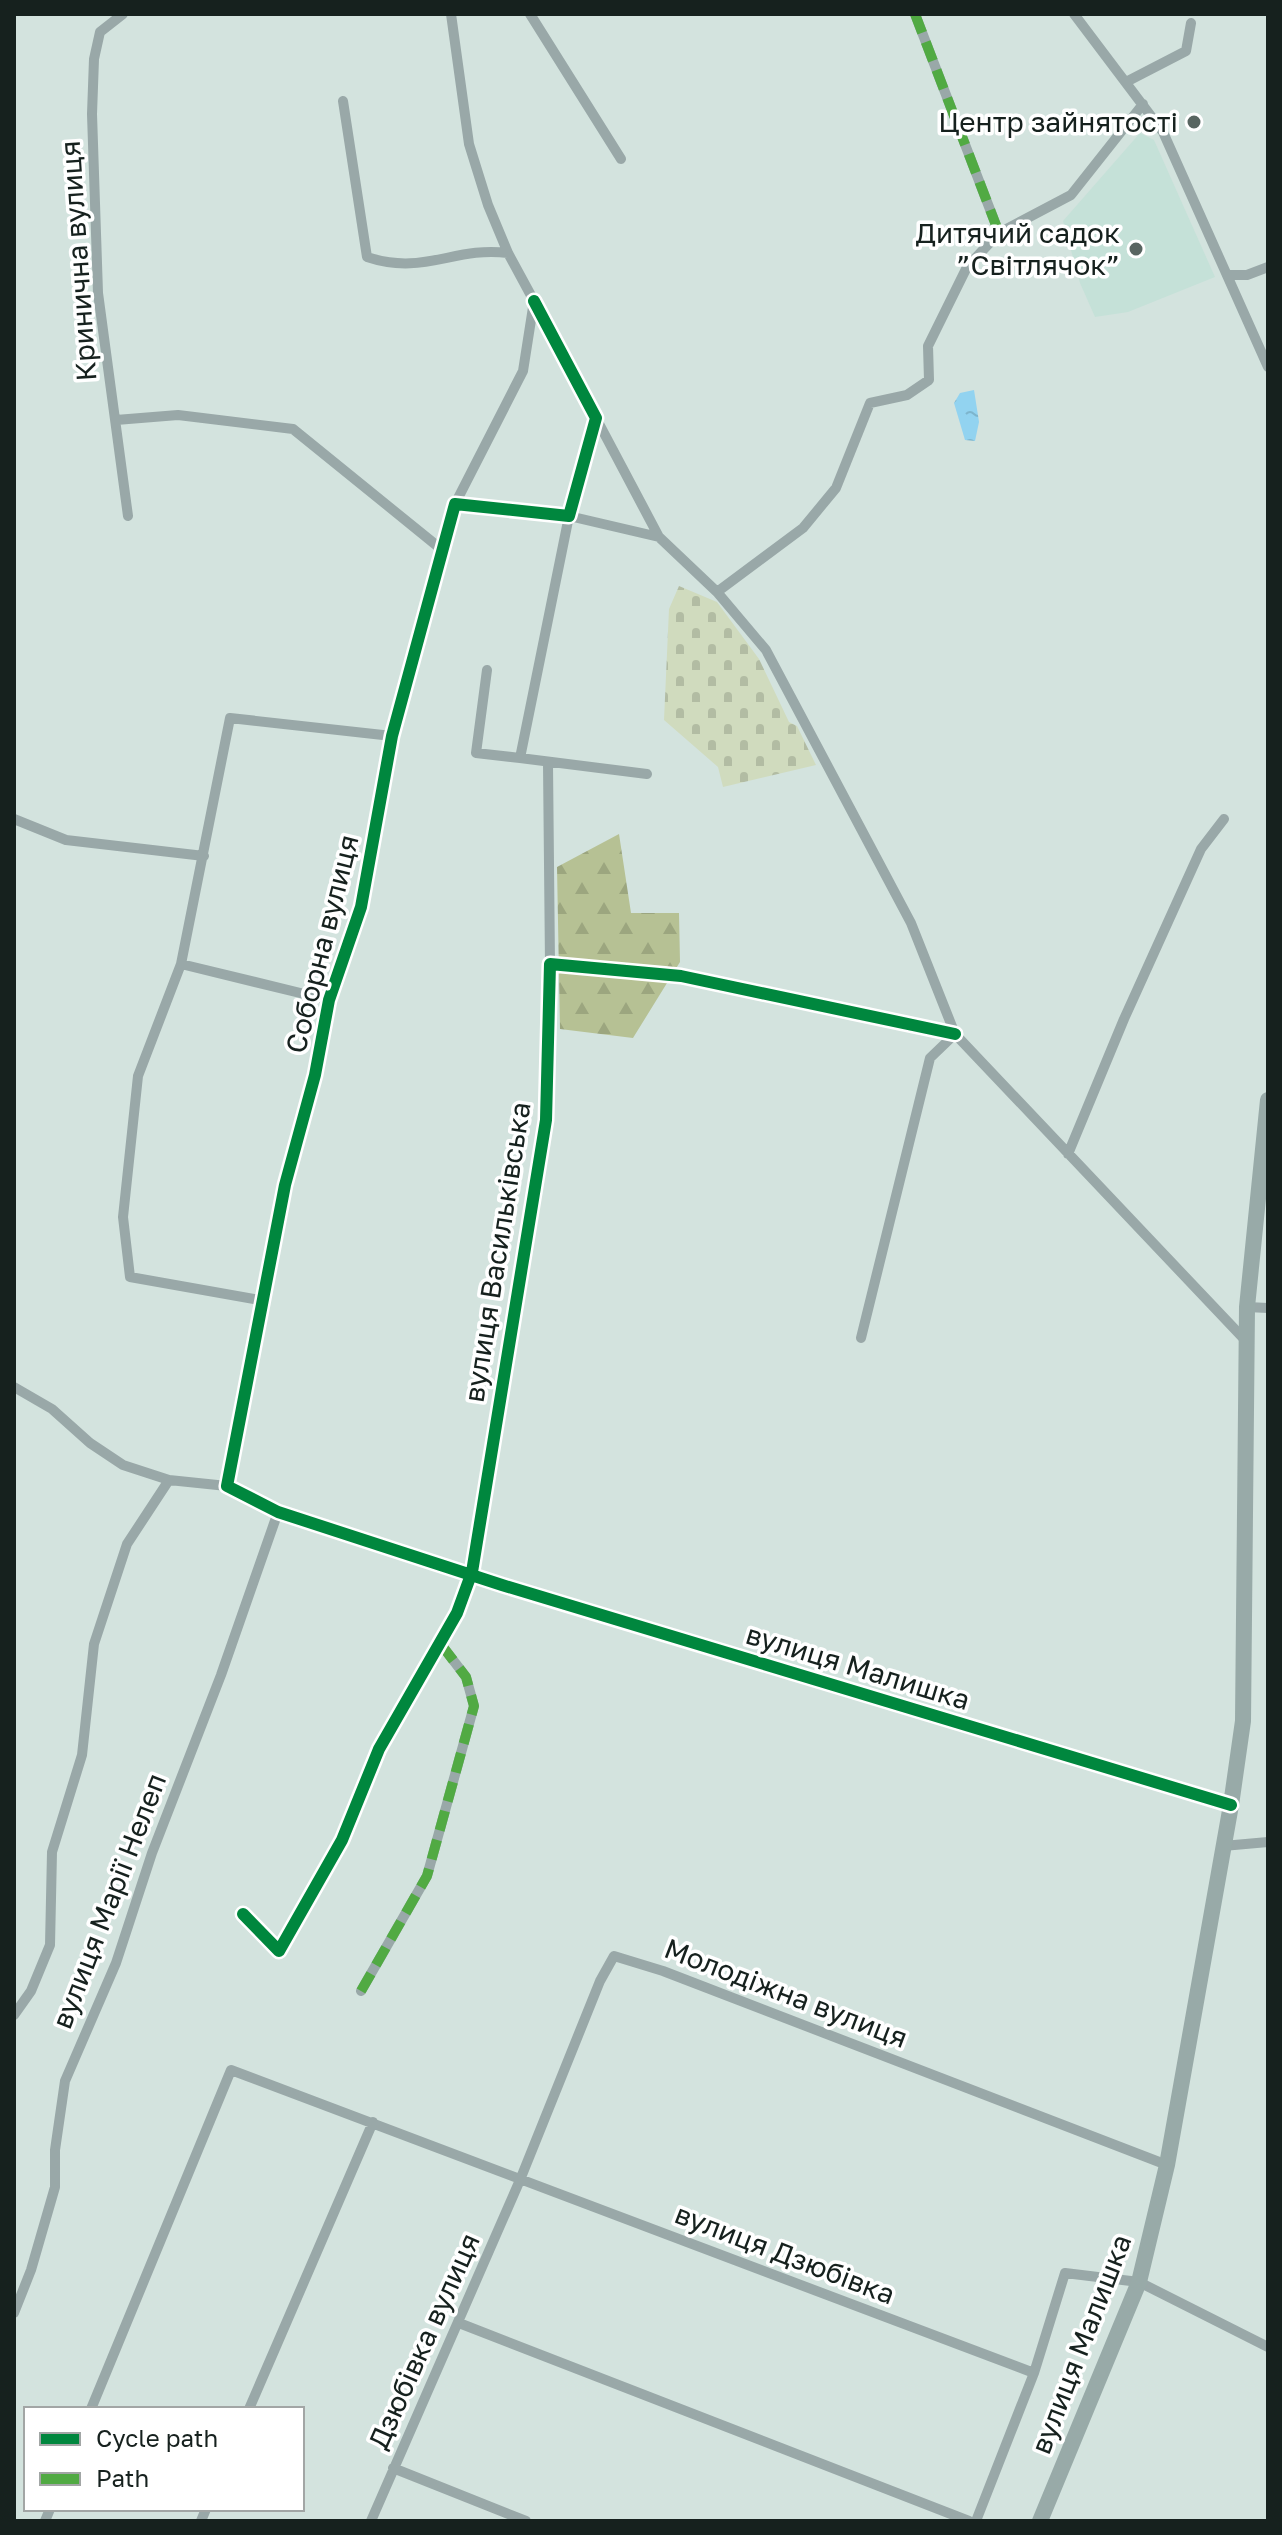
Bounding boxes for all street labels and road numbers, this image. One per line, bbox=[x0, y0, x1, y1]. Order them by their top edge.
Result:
street label: Кринична вулиця bbox=[53, 140, 102, 382]
street label: Соборна вулиця bbox=[278, 831, 365, 1056]
street label: вулиця Васильківська bbox=[456, 1099, 537, 1404]
street label: вулиця Малишка bbox=[742, 1617, 974, 1716]
street label: вулиця Марії Нелеп bbox=[45, 1769, 172, 2033]
street label: Молодіжна вулиця bbox=[660, 1931, 912, 2054]
street label: вулиця Дзюбівка bbox=[671, 2196, 900, 2311]
street label: Дзюбівка вулиця bbox=[361, 2228, 486, 2454]
street label: вулиця Малишка bbox=[1024, 2230, 1138, 2458]

